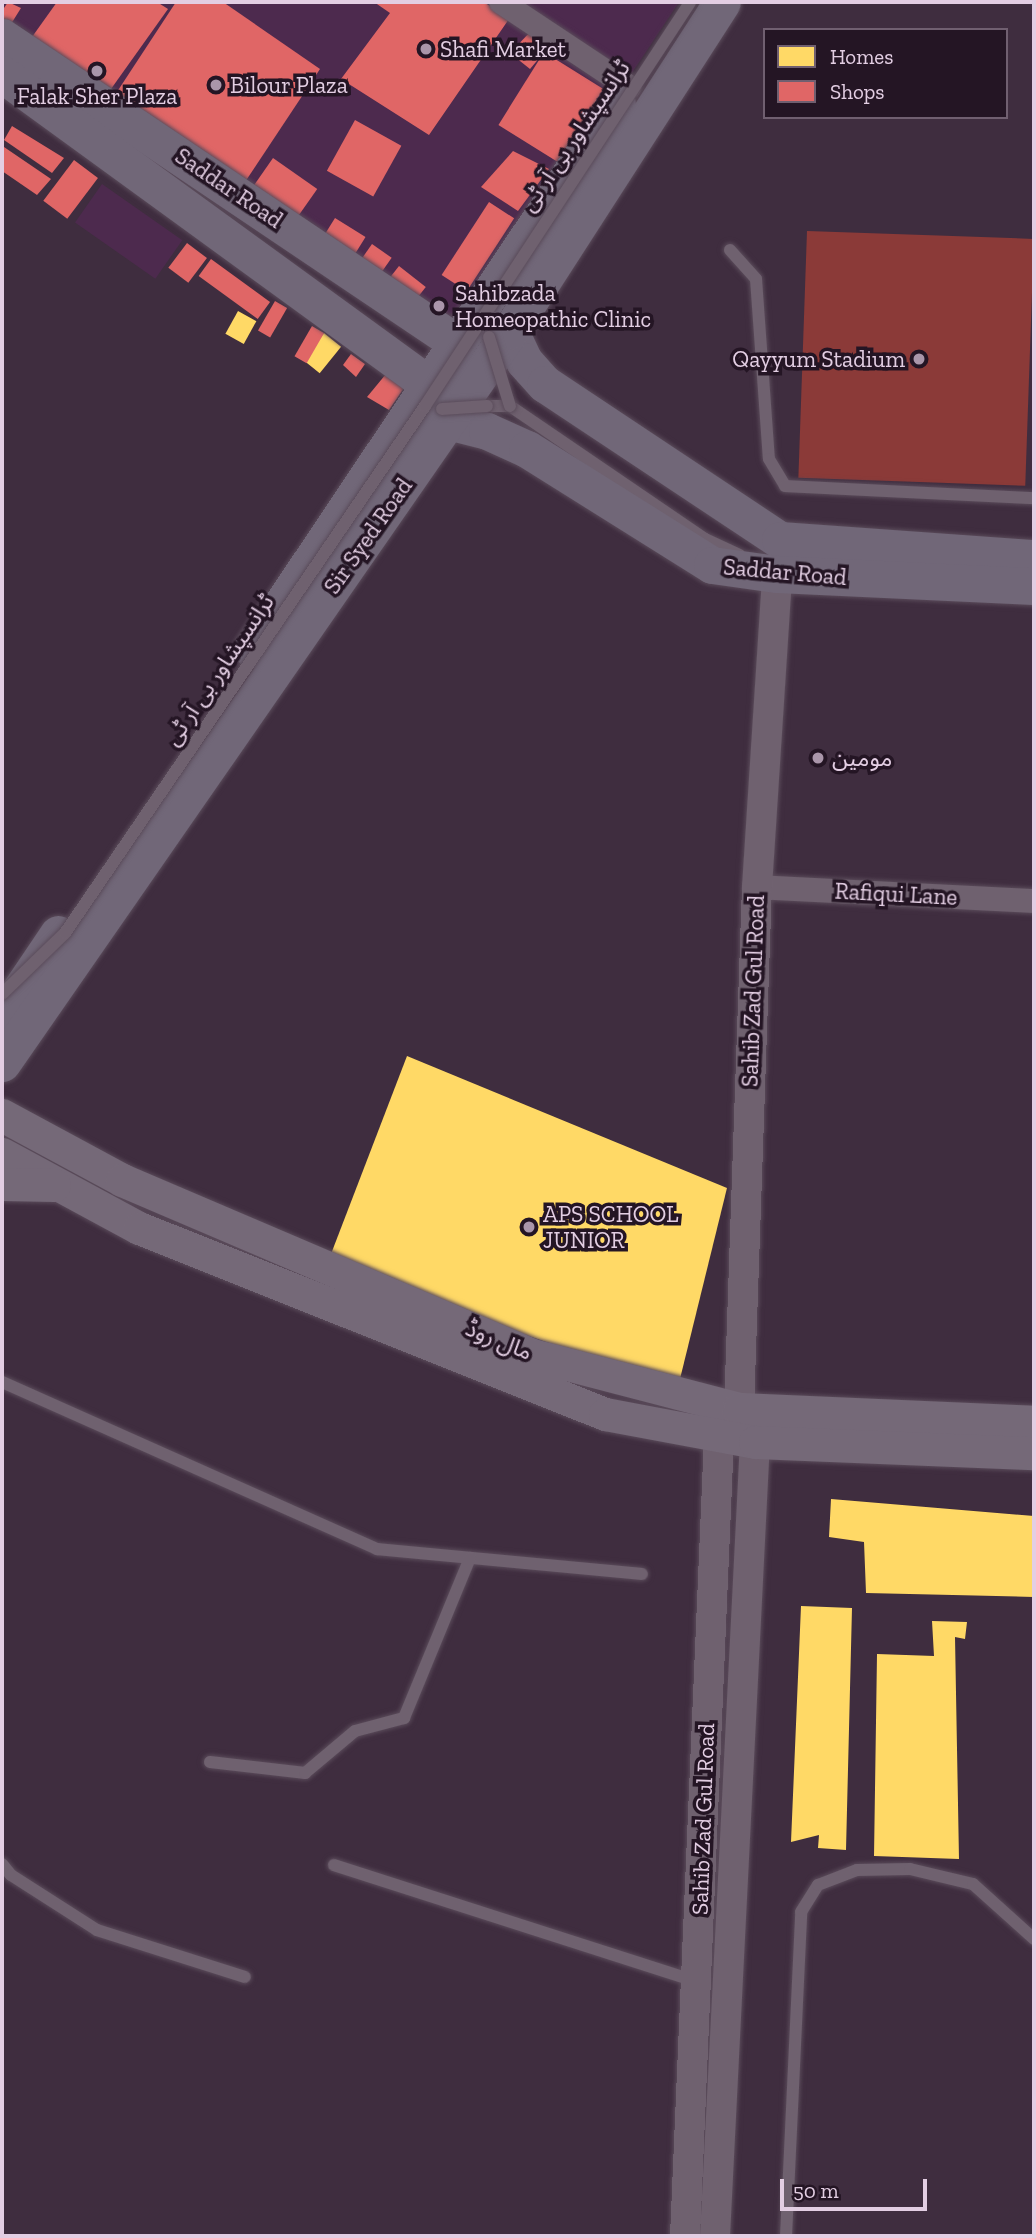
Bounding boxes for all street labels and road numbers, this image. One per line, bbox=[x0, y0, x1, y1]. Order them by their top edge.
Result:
street label: ٹرانسپشاور بی آر ٹی bbox=[514, 55, 636, 217]
street label: Saddar Road bbox=[170, 142, 288, 234]
street label: Sir Syed Road bbox=[318, 473, 418, 599]
street label: Saddar Road bbox=[722, 553, 848, 591]
street label: ٹرانسپشاور بی آر ٹی bbox=[158, 589, 280, 751]
street label: Rafiqui Lane bbox=[834, 877, 958, 911]
street label: Sahib Zad Gul Road bbox=[736, 895, 770, 1087]
street label: مال روڈ bbox=[462, 1314, 536, 1366]
street label: Sahib Zad Gul Road bbox=[686, 1723, 720, 1915]

